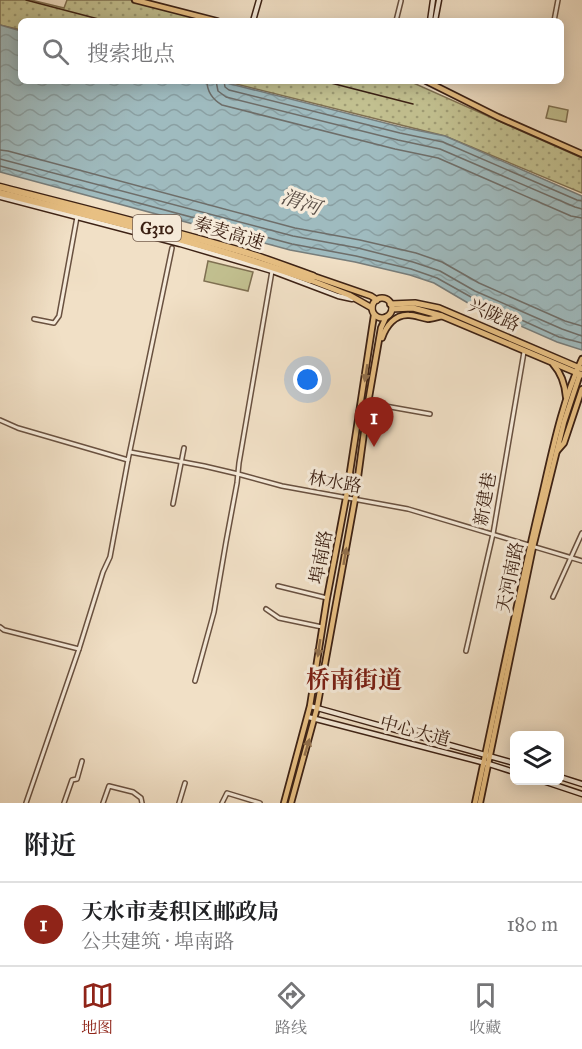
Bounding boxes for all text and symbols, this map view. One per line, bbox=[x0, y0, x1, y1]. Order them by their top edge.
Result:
search box bbox=[18, 18, 564, 84]
icon: search bbox=[39, 35, 72, 68]
text: 搜索地点 bbox=[87, 40, 175, 67]
water label: 渭河 bbox=[278, 184, 327, 221]
street label: 秦麦高速 bbox=[191, 212, 267, 254]
road number: G310 bbox=[133, 215, 181, 241]
street label: 兴陇路 bbox=[465, 294, 523, 336]
one-way arrow bbox=[361, 363, 370, 382]
your location bbox=[293, 365, 322, 394]
pin: 1 bbox=[354, 398, 394, 447]
street label: 林水路 bbox=[307, 466, 363, 498]
street label: 新建巷 bbox=[469, 471, 501, 527]
street label: 埠南路 bbox=[305, 528, 337, 586]
street label: 天河南路 bbox=[492, 539, 528, 615]
one-way arrow bbox=[340, 546, 349, 565]
one-way arrow bbox=[315, 638, 324, 657]
district label: 桥南街道 bbox=[306, 665, 402, 695]
street label: 中心大道 bbox=[377, 711, 453, 751]
map controls bbox=[510, 731, 564, 785]
button: layers bbox=[510, 731, 564, 785]
one-way arrow bbox=[303, 738, 312, 756]
text: 附近 bbox=[24, 829, 76, 861]
text: 天水市麦积区邮政局 bbox=[81, 898, 279, 925]
text: 1 bbox=[40, 912, 47, 936]
text: 180 m bbox=[507, 912, 558, 936]
text: 公共建筑 · 埠南路 bbox=[81, 929, 234, 953]
tab: 地图 bbox=[81, 979, 114, 1038]
tab: 路线 bbox=[275, 979, 308, 1038]
tab: 收藏 bbox=[469, 979, 502, 1038]

